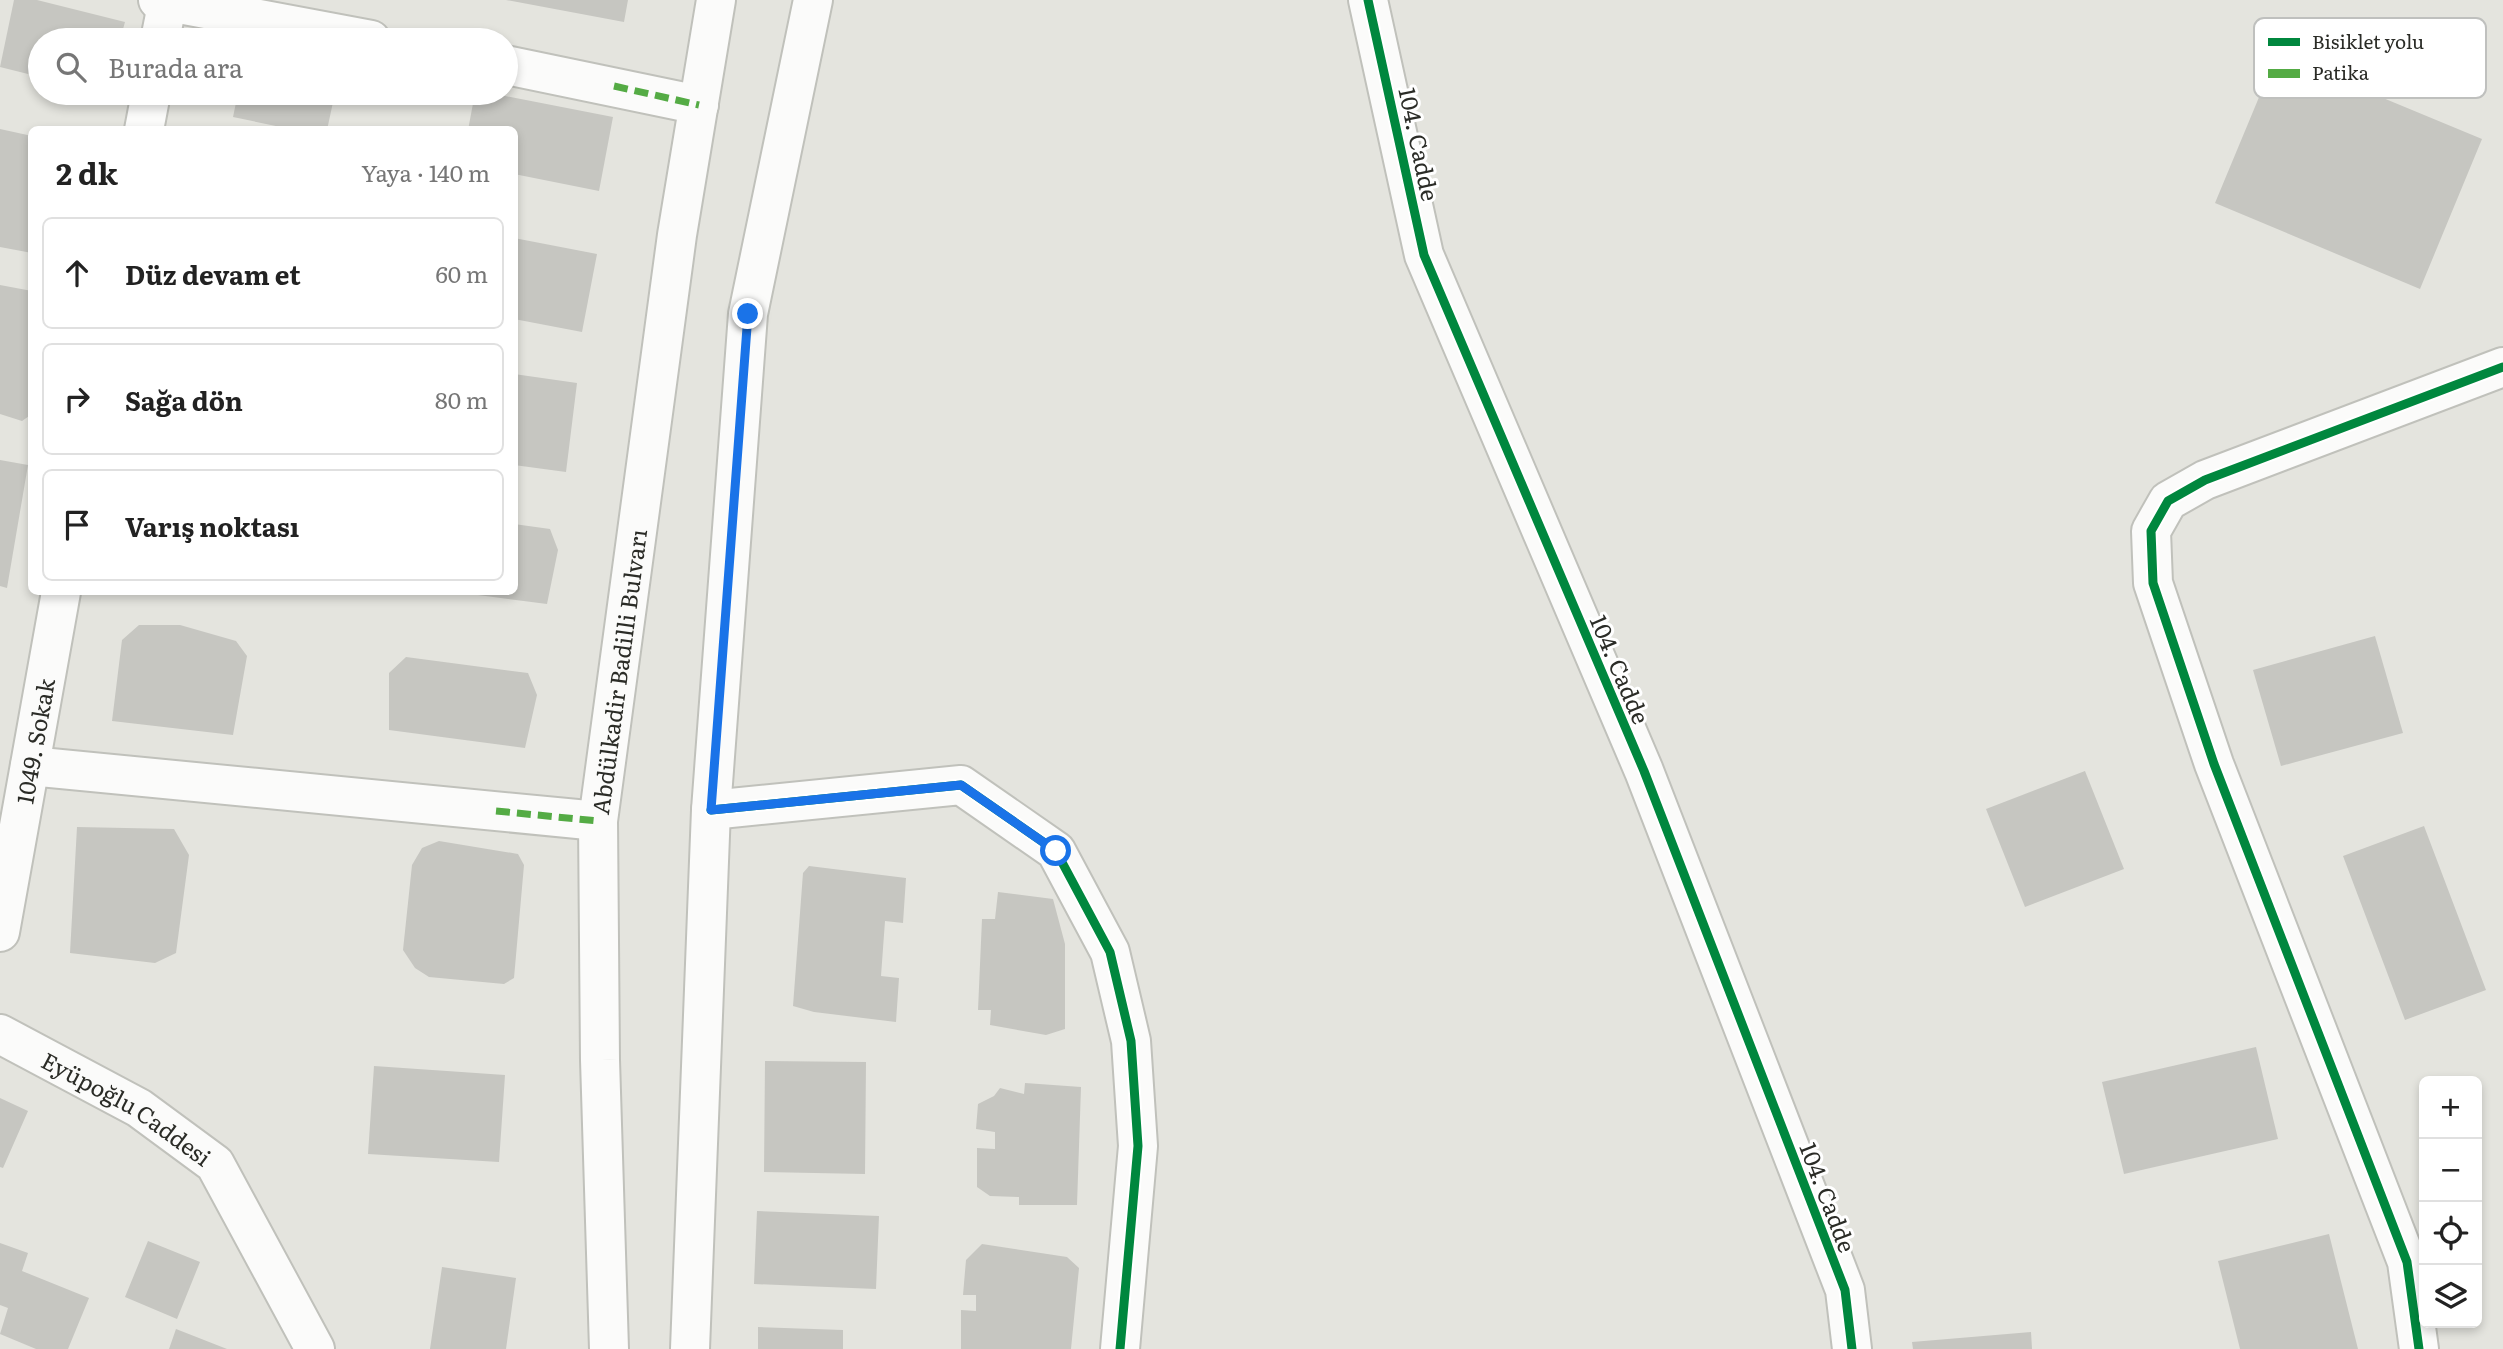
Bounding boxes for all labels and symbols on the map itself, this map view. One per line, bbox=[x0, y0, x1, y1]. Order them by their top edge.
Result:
legend bbox=[2254, 18, 2486, 98]
text: Bisiklet yolu bbox=[2312, 27, 2424, 55]
text: Patika bbox=[2312, 58, 2370, 86]
street label: 104. Cadde bbox=[1391, 84, 1449, 204]
route end bbox=[732, 298, 763, 329]
street label: Abdülkadir Badilli Bulvarı bbox=[582, 526, 654, 816]
street label: 104. Cadde bbox=[1583, 609, 1659, 729]
street label: 1049. Sokak bbox=[6, 675, 62, 807]
route start bbox=[1040, 835, 1071, 866]
street label: Eyüpoğlu Caddesi bbox=[36, 1042, 219, 1173]
street label: 104. Cadde bbox=[1792, 1137, 1866, 1257]

